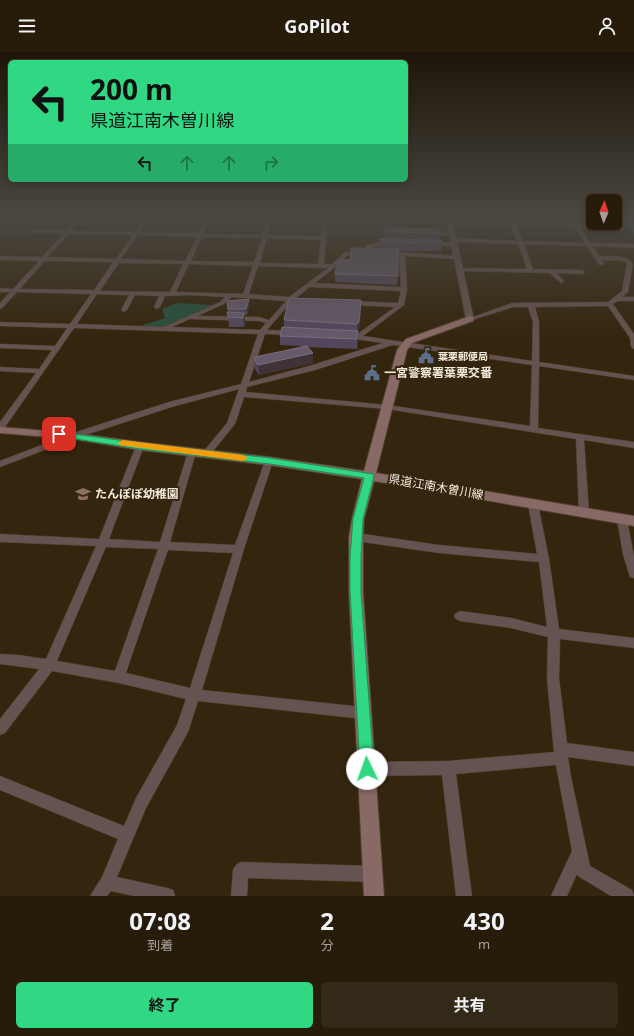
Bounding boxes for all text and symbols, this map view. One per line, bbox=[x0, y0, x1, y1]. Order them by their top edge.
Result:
text: GoPilot bbox=[284, 14, 350, 38]
icon: menu bbox=[16, 15, 38, 37]
icon: person bbox=[596, 15, 618, 37]
text: 200 m bbox=[90, 70, 173, 108]
icon: left bbox=[24, 76, 76, 128]
text: 県道江南木曽川線 bbox=[90, 108, 234, 132]
icon: left bbox=[134, 152, 156, 174]
icon: ahead bbox=[176, 152, 198, 174]
icon: ahead bbox=[218, 152, 240, 174]
icon: right bbox=[260, 152, 282, 174]
north arrow bbox=[586, 194, 622, 230]
map controls bbox=[586, 194, 622, 230]
public building icon: 葉栗郵便局 bbox=[417, 347, 435, 365]
place label: 葉栗郵便局 bbox=[438, 349, 488, 363]
public building icon: 一宮警察署葉栗交番 bbox=[363, 364, 381, 382]
place label: 一宮警察署葉栗交番 bbox=[384, 364, 493, 381]
pin bbox=[42, 417, 76, 451]
icon: arrive bbox=[48, 423, 70, 445]
street label: 県道江南木曽川線 bbox=[387, 470, 485, 503]
school or university icon: たんぽぽ幼稚園 bbox=[74, 485, 92, 503]
place label: たんぽぽ幼稚園 bbox=[95, 485, 179, 502]
position arrow bbox=[346, 748, 388, 790]
text: 07:08 bbox=[129, 904, 191, 937]
text: 2 bbox=[320, 904, 334, 937]
text: 430 bbox=[463, 904, 505, 937]
text: m bbox=[478, 935, 490, 953]
text: 到着 bbox=[147, 936, 173, 954]
text: 分 bbox=[321, 936, 334, 954]
button: 終了 bbox=[16, 982, 313, 1028]
button: 共有 bbox=[321, 982, 618, 1028]

